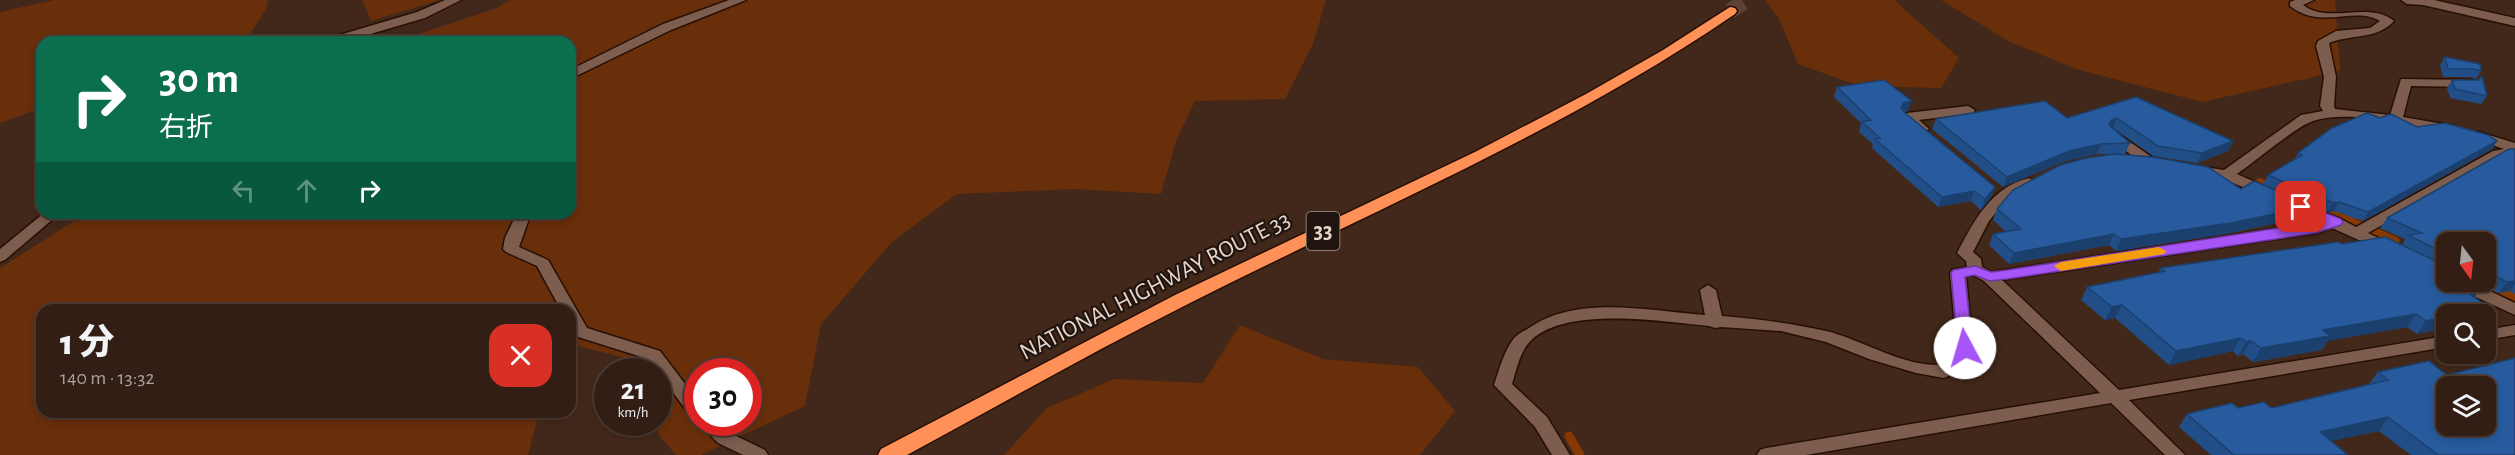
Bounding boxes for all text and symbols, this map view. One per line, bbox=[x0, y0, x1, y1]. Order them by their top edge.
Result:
text: 30 m bbox=[159, 58, 239, 100]
icon: right bbox=[60, 60, 138, 138]
text: 右折 bbox=[159, 114, 213, 141]
icon: left bbox=[227, 174, 260, 207]
icon: ahead bbox=[290, 174, 323, 207]
icon: right bbox=[353, 174, 386, 207]
pin bbox=[2275, 181, 2326, 232]
icon: arrive bbox=[2284, 190, 2317, 223]
street label: NATIONAL HIGHWAY ROUTE 33 bbox=[1016, 207, 1294, 365]
road number: 33 bbox=[1306, 212, 1340, 250]
north arrow bbox=[2436, 232, 2496, 292]
map controls bbox=[2436, 232, 2496, 436]
button: search bbox=[2436, 304, 2496, 364]
position arrow bbox=[1933, 316, 1997, 380]
button: close bbox=[489, 324, 552, 387]
text: 1 分 bbox=[60, 325, 114, 361]
speed limit sign: 30 bbox=[684, 358, 762, 436]
text: 140 m · 13:32 bbox=[60, 368, 155, 388]
text: 21 bbox=[621, 375, 645, 405]
button: layers bbox=[2436, 376, 2496, 436]
text: km/h bbox=[618, 405, 648, 420]

